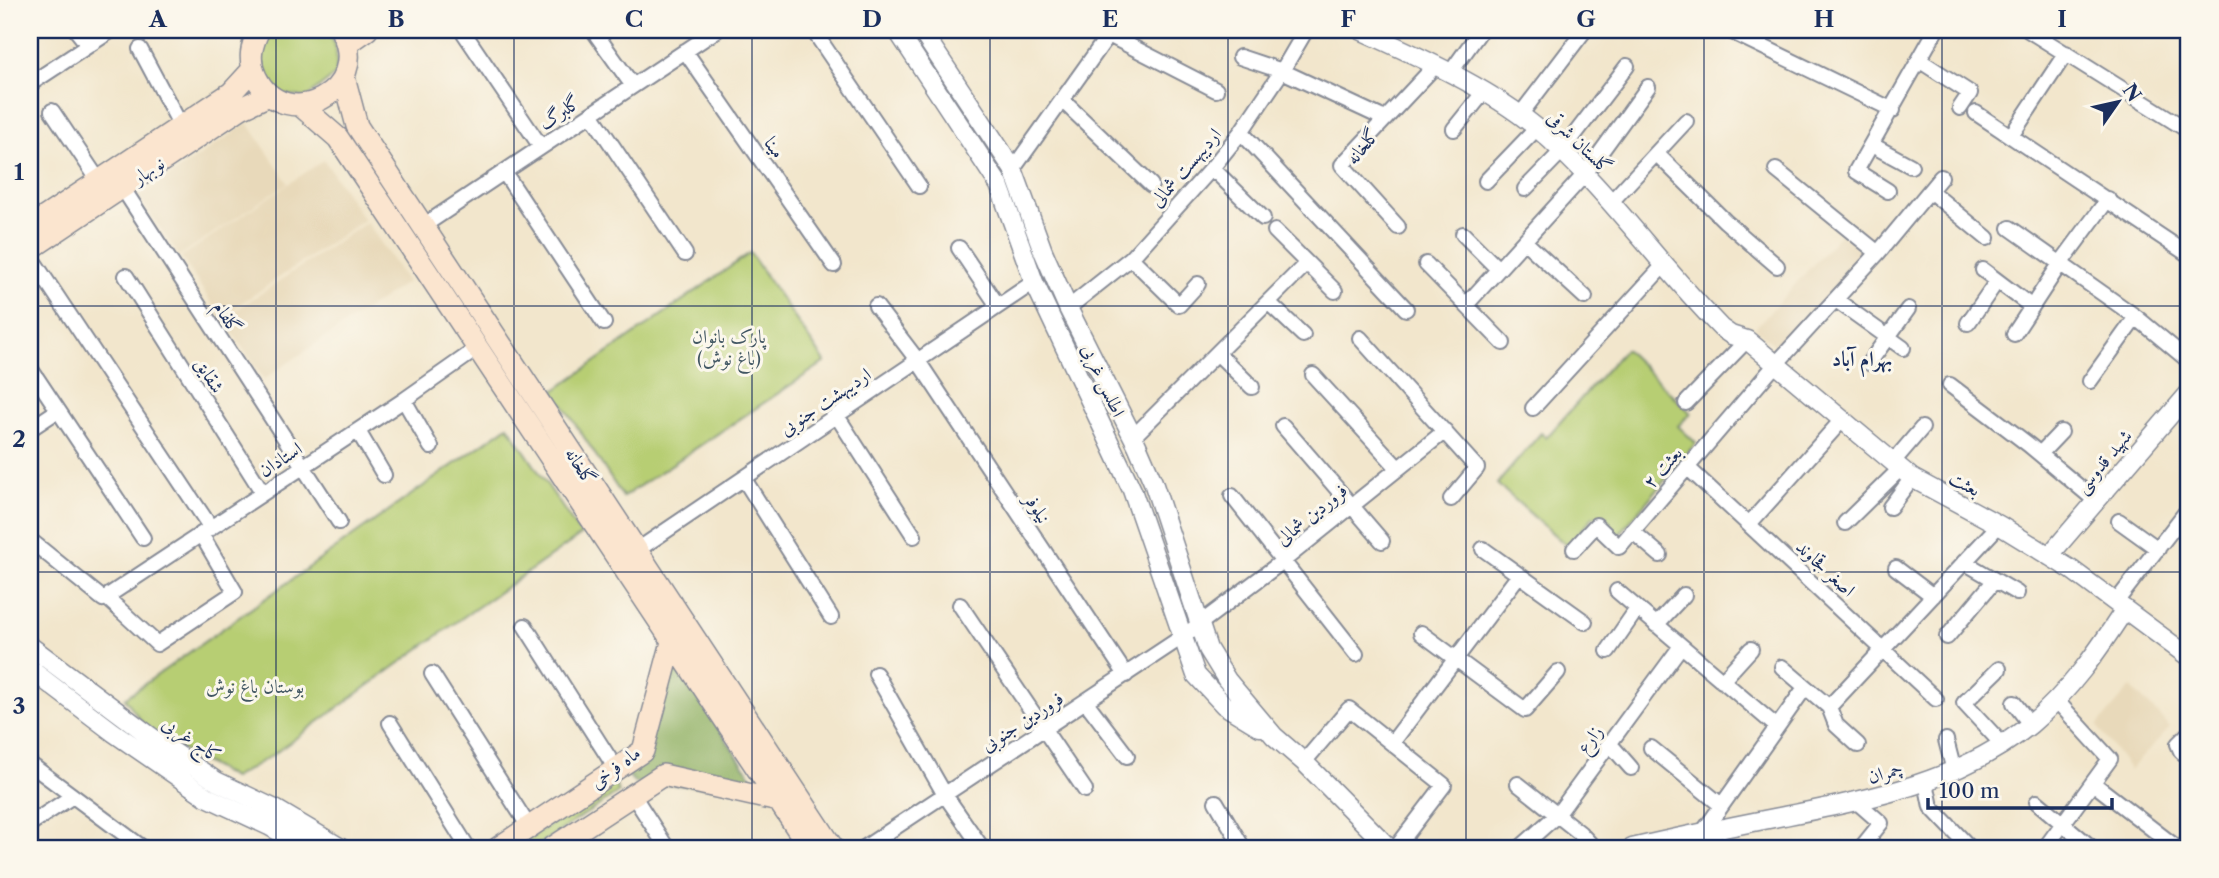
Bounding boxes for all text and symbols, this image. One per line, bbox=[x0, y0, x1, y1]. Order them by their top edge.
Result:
text: A bbox=[148, 5, 168, 33]
text: B bbox=[387, 5, 405, 33]
text: C bbox=[625, 5, 643, 33]
text: D bbox=[862, 5, 882, 33]
text: E bbox=[1102, 5, 1118, 33]
text: F bbox=[1340, 5, 1356, 33]
text: G bbox=[1576, 5, 1596, 33]
text: H bbox=[1814, 5, 1835, 33]
text: I bbox=[2057, 5, 2067, 33]
north arrow bbox=[2082, 66, 2152, 136]
text: N bbox=[2118, 79, 2146, 106]
street label: گلبرگ bbox=[534, 90, 584, 135]
street label: گلستان شرقی bbox=[1542, 106, 1617, 180]
street label: اردیبهست شمالی bbox=[1145, 123, 1227, 212]
street label: گلخانه bbox=[1341, 123, 1384, 169]
street label: مینا bbox=[759, 132, 790, 162]
street label: نوبهار bbox=[126, 151, 169, 191]
text: 1 bbox=[14, 158, 25, 186]
street label: گلفام bbox=[204, 296, 247, 341]
park label: پارک بانوان (باغ نوش) bbox=[692, 325, 767, 374]
street label: اطلس غربی bbox=[1074, 340, 1130, 422]
district label: بهرام آباد bbox=[1832, 346, 1892, 378]
street label: شقایق bbox=[189, 353, 229, 398]
street label: اردیبهشت جنوبی bbox=[775, 362, 877, 443]
text: 2 bbox=[12, 425, 26, 453]
street label: شهید قدوسی bbox=[2070, 425, 2138, 499]
street label: استادان bbox=[254, 437, 306, 482]
street label: بعثت ۲ bbox=[1638, 442, 1687, 493]
street label: گلخانه bbox=[560, 443, 601, 489]
street label: بعثت bbox=[1945, 466, 1984, 501]
street label: فروردین شمالی bbox=[1271, 479, 1352, 551]
street label: نیلوفر bbox=[1017, 487, 1056, 528]
street label: اصغر قجاوند bbox=[1791, 535, 1860, 602]
park label: بوستان باغ نوش bbox=[206, 675, 304, 702]
street label: فروردین جنوبی bbox=[977, 686, 1069, 759]
text: 3 bbox=[13, 692, 26, 720]
street label: کاج غربی bbox=[155, 711, 226, 772]
street label: زارع bbox=[1571, 721, 1611, 760]
street label: ماه فرخی bbox=[586, 741, 645, 794]
street label: چمران bbox=[1865, 757, 1906, 789]
scale bar bbox=[1928, 766, 2112, 810]
text: 100 m bbox=[1939, 778, 2000, 803]

